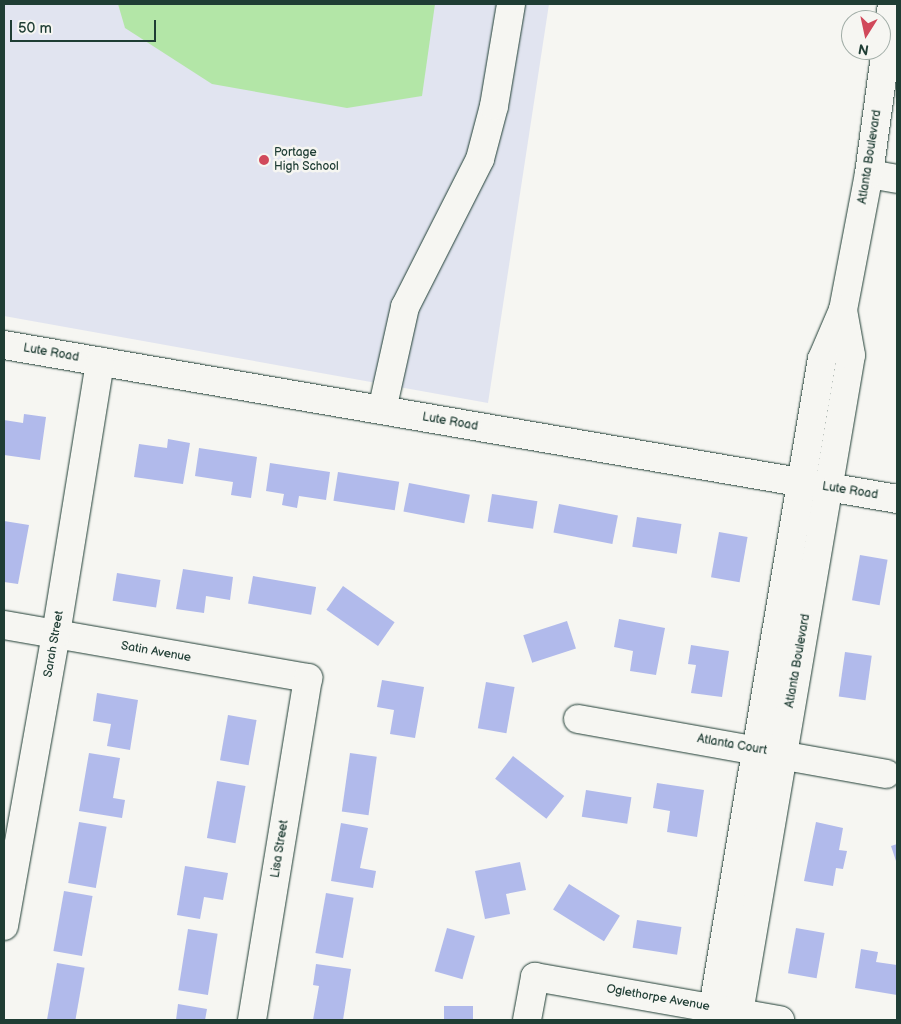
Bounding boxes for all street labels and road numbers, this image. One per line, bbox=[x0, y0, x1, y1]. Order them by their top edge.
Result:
street label: Atlanta Boulevard bbox=[855, 109, 885, 205]
street label: Lute Road bbox=[22, 341, 80, 365]
street label: Lute Road bbox=[421, 410, 479, 434]
street label: Lute Road bbox=[821, 479, 879, 503]
street label: Sarah Street bbox=[41, 609, 67, 679]
street label: Atlanta Boulevard bbox=[783, 613, 813, 709]
street label: Satin Avenue bbox=[120, 639, 192, 665]
street label: Atlanta Court bbox=[696, 732, 768, 758]
street label: Lisa Street bbox=[268, 819, 292, 879]
street label: Oglethorpe Avenue bbox=[605, 982, 711, 1014]

